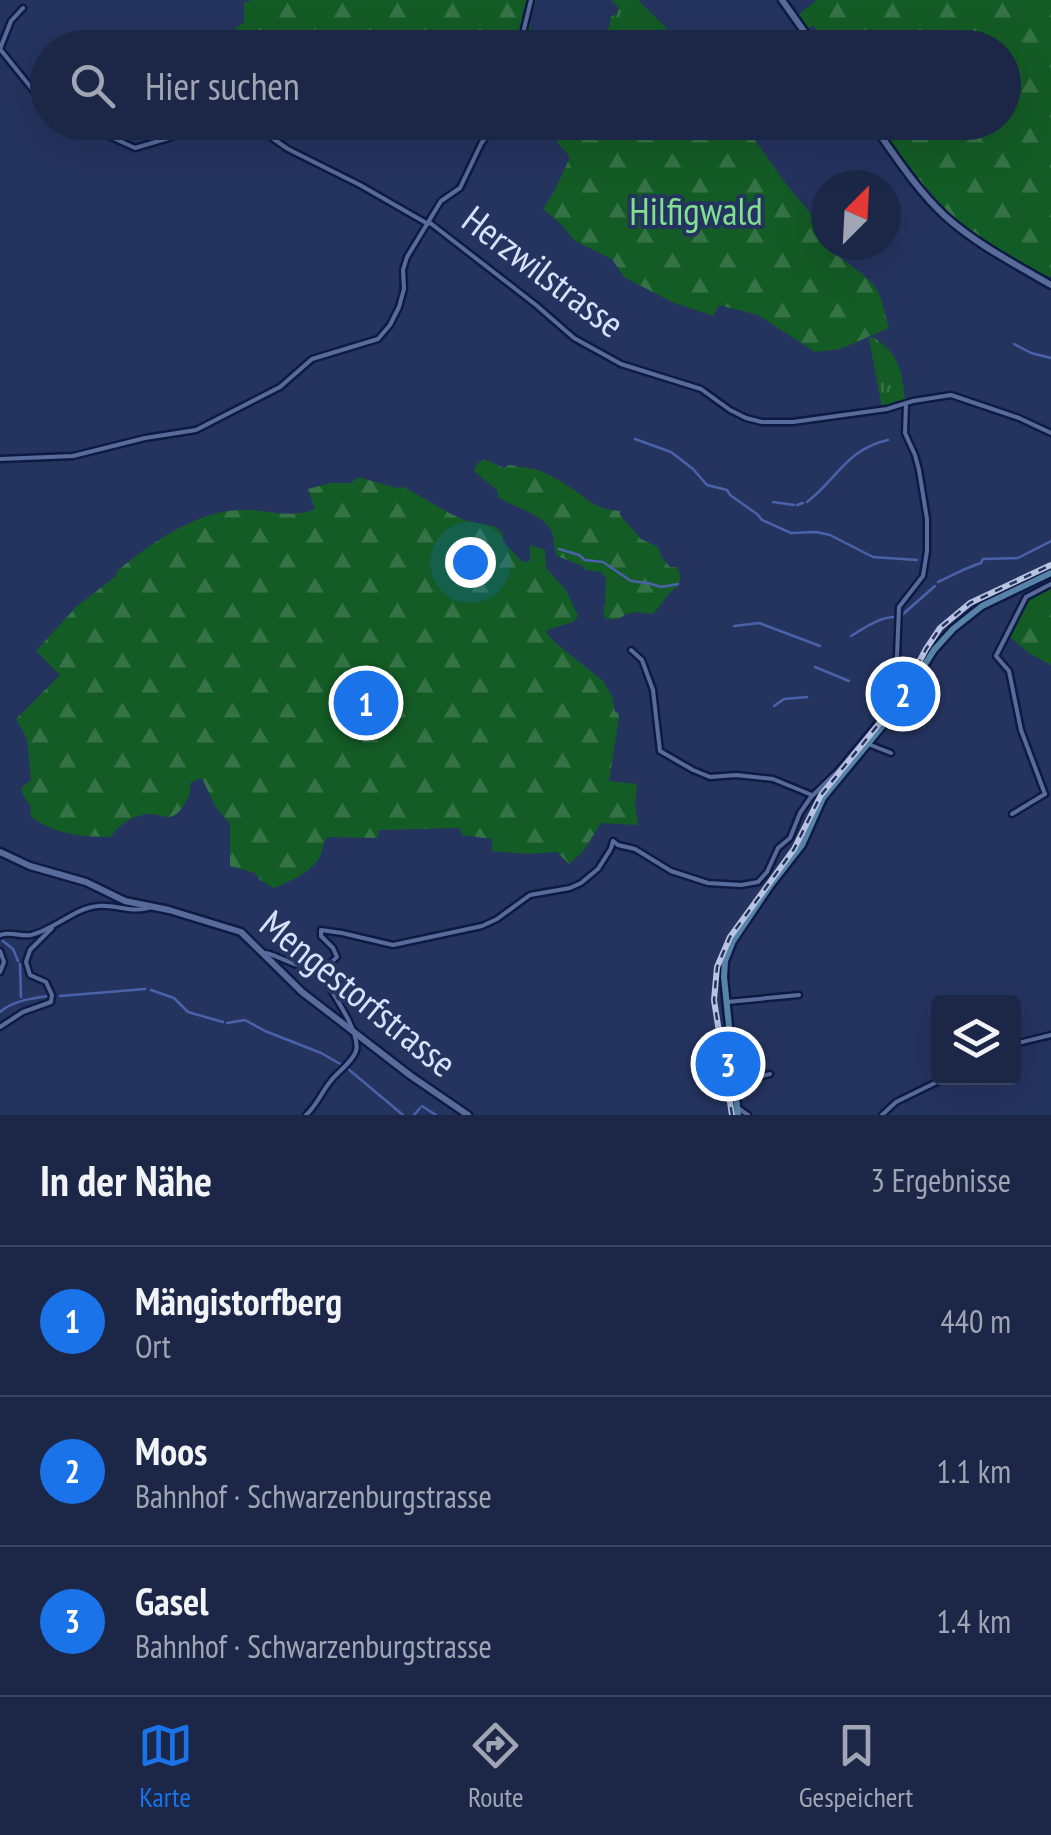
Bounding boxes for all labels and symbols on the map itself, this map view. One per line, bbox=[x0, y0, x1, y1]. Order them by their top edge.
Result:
north arrow bbox=[811, 170, 901, 260]
park label: Hilfigwald bbox=[629, 186, 763, 235]
street label: Herzwilstrasse bbox=[453, 194, 635, 348]
your location bbox=[445, 537, 496, 588]
pin: 2 bbox=[870, 656, 936, 732]
pin: 1 bbox=[334, 666, 398, 740]
street label: Mengestorfstrasse bbox=[251, 899, 467, 1087]
pin: 3 bbox=[696, 1026, 760, 1102]

